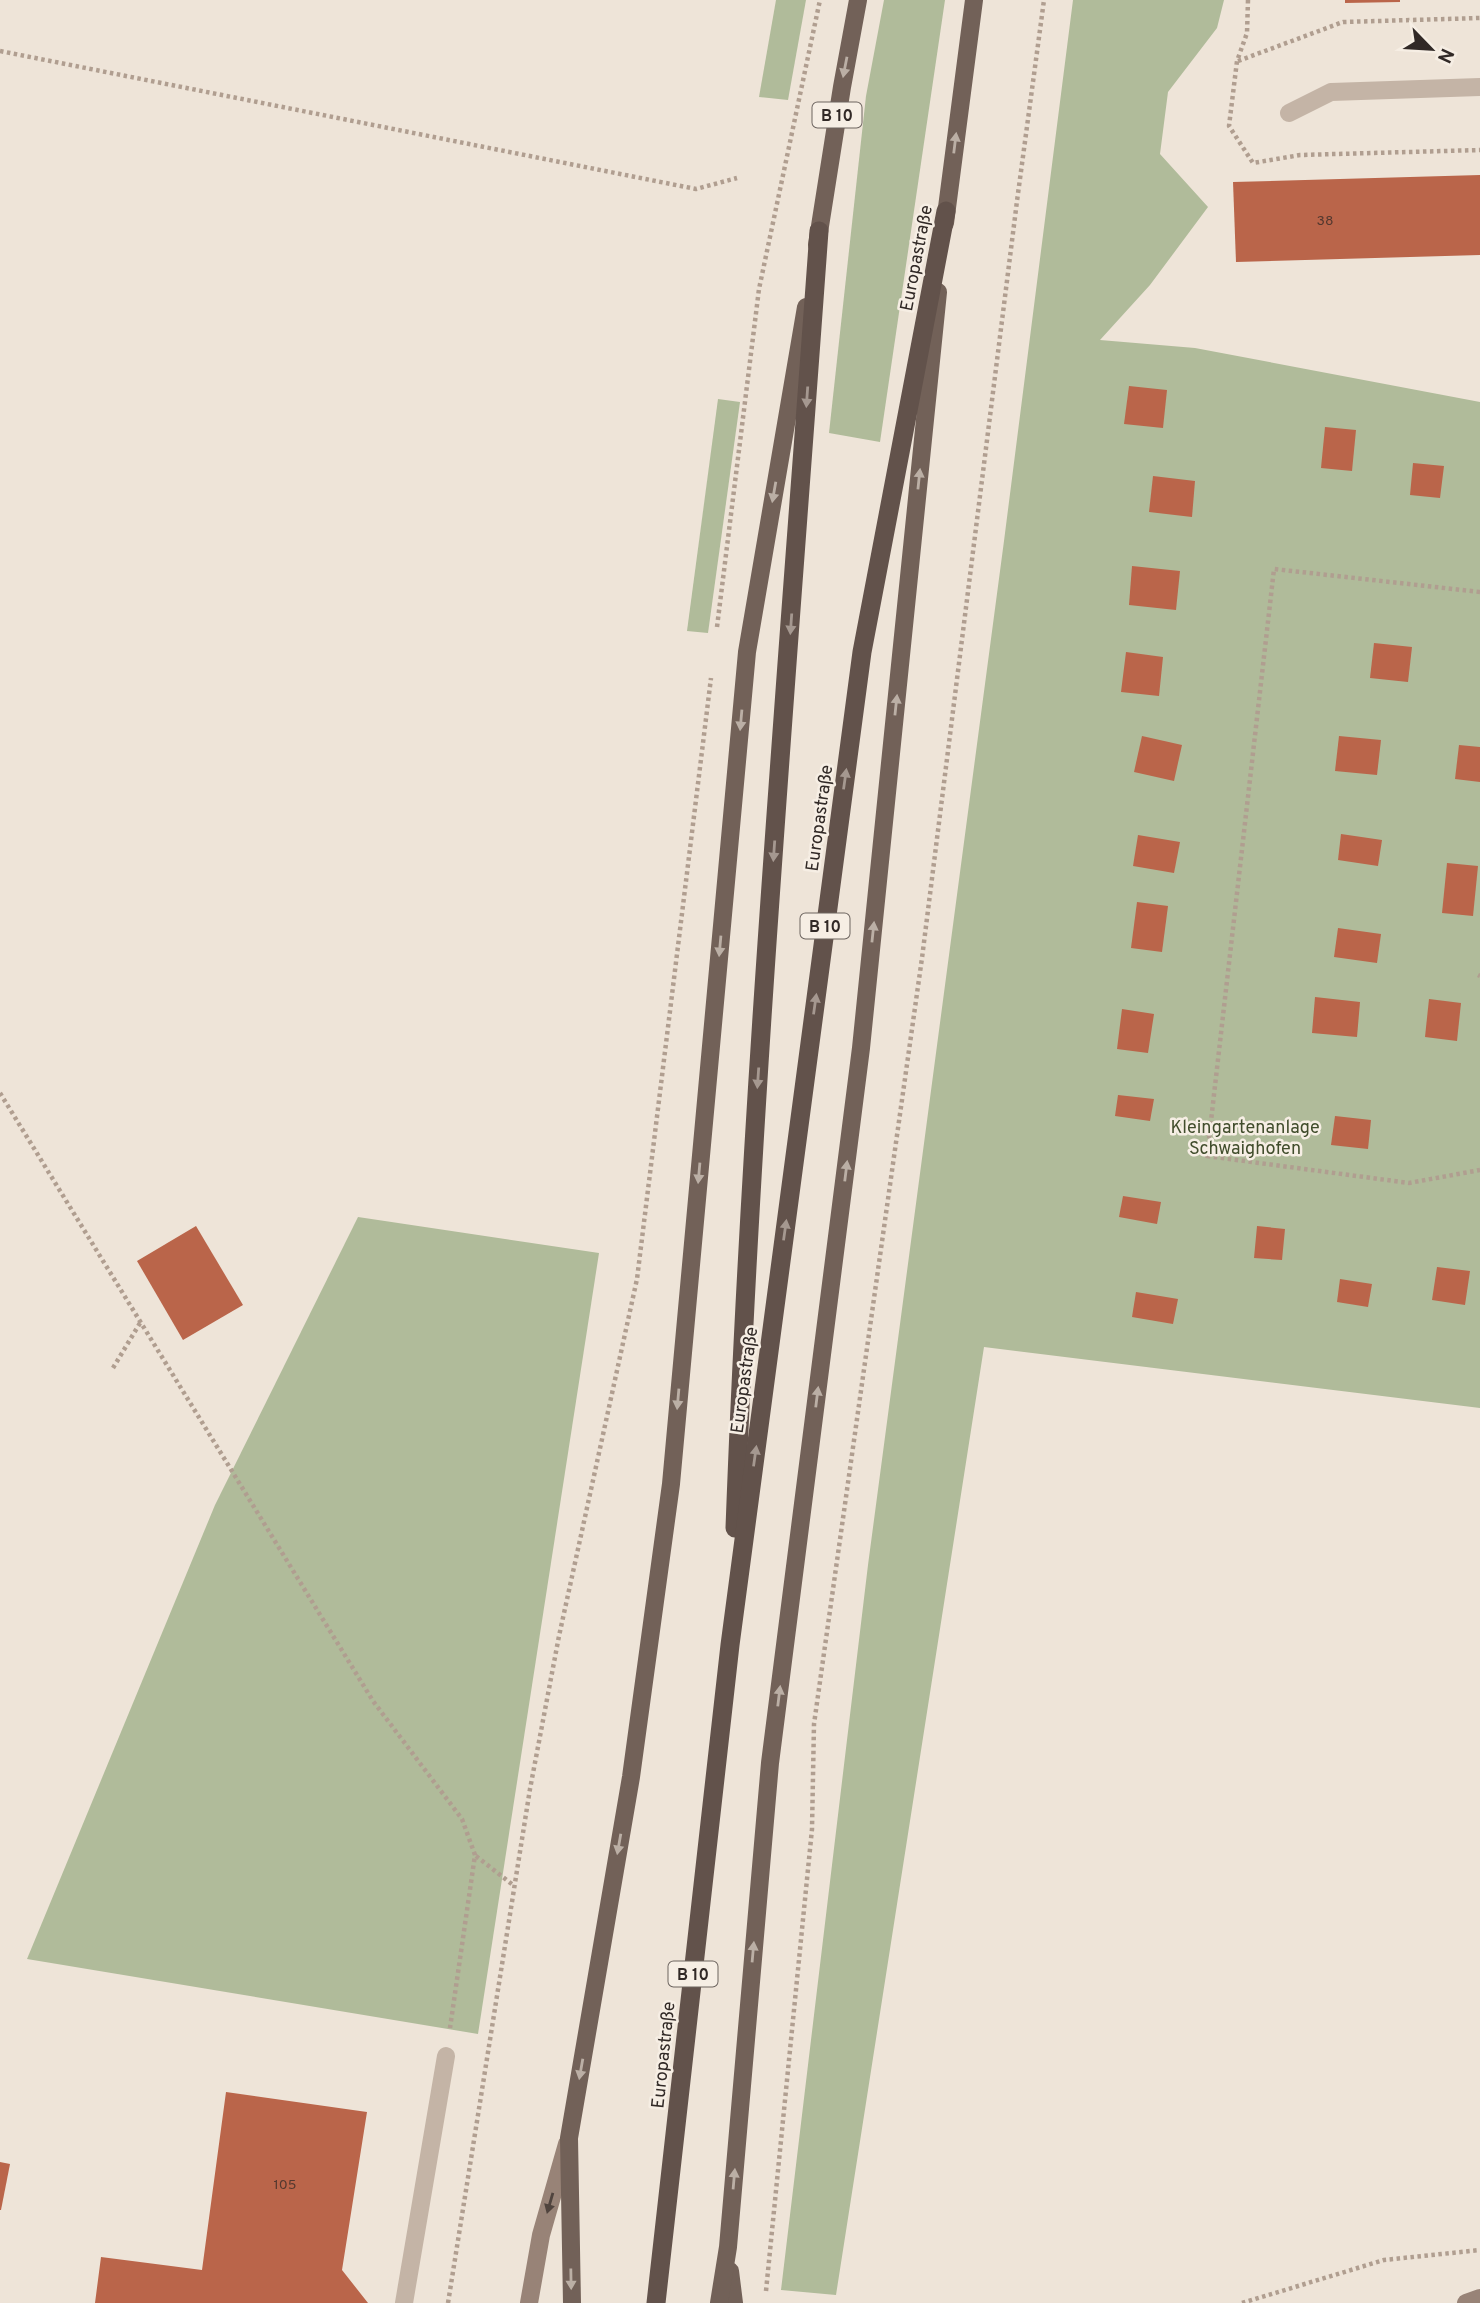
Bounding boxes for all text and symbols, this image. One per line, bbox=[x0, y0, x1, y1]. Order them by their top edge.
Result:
north arrow bbox=[1396, 14, 1466, 84]
text: N bbox=[1431, 44, 1458, 67]
one-way arrow bbox=[840, 56, 851, 78]
road number: B 10 bbox=[812, 102, 862, 127]
one-way arrow bbox=[950, 132, 961, 154]
street label: Europastraße bbox=[896, 203, 939, 313]
house number: 38 bbox=[1317, 213, 1333, 230]
one-way arrow bbox=[801, 386, 812, 408]
one-way arrow bbox=[914, 468, 925, 490]
one-way arrow bbox=[768, 481, 779, 503]
one-way arrow bbox=[785, 613, 796, 635]
one-way arrow bbox=[891, 694, 902, 716]
one-way arrow bbox=[735, 709, 746, 731]
street label: Europastraße bbox=[802, 763, 839, 873]
one-way arrow bbox=[839, 768, 850, 790]
one-way arrow bbox=[769, 840, 780, 862]
road number: B 10 bbox=[800, 914, 850, 938]
one-way arrow bbox=[868, 920, 879, 942]
one-way arrow bbox=[714, 936, 725, 958]
one-way arrow bbox=[810, 993, 821, 1015]
one-way arrow bbox=[752, 1067, 763, 1089]
park label: Kleingartenanlage Schwaighofen bbox=[1170, 1117, 1320, 1161]
one-way arrow bbox=[840, 1160, 851, 1182]
one-way arrow bbox=[693, 1162, 704, 1184]
one-way arrow bbox=[780, 1219, 791, 1241]
street label: Europastraße bbox=[727, 1325, 764, 1435]
one-way arrow bbox=[811, 1386, 822, 1408]
one-way arrow bbox=[672, 1389, 683, 1411]
one-way arrow bbox=[750, 1444, 761, 1466]
one-way arrow bbox=[773, 1684, 784, 1706]
one-way arrow bbox=[613, 1833, 624, 1855]
one-way arrow bbox=[748, 1941, 759, 1963]
road number: B 10 bbox=[668, 1962, 718, 1986]
street label: Europastraße bbox=[647, 2000, 682, 2110]
one-way arrow bbox=[575, 2058, 586, 2080]
one-way arrow bbox=[729, 2168, 740, 2190]
house number: 105 bbox=[274, 2177, 296, 2194]
one-way arrow bbox=[545, 2193, 555, 2214]
one-way arrow bbox=[566, 2269, 577, 2291]

